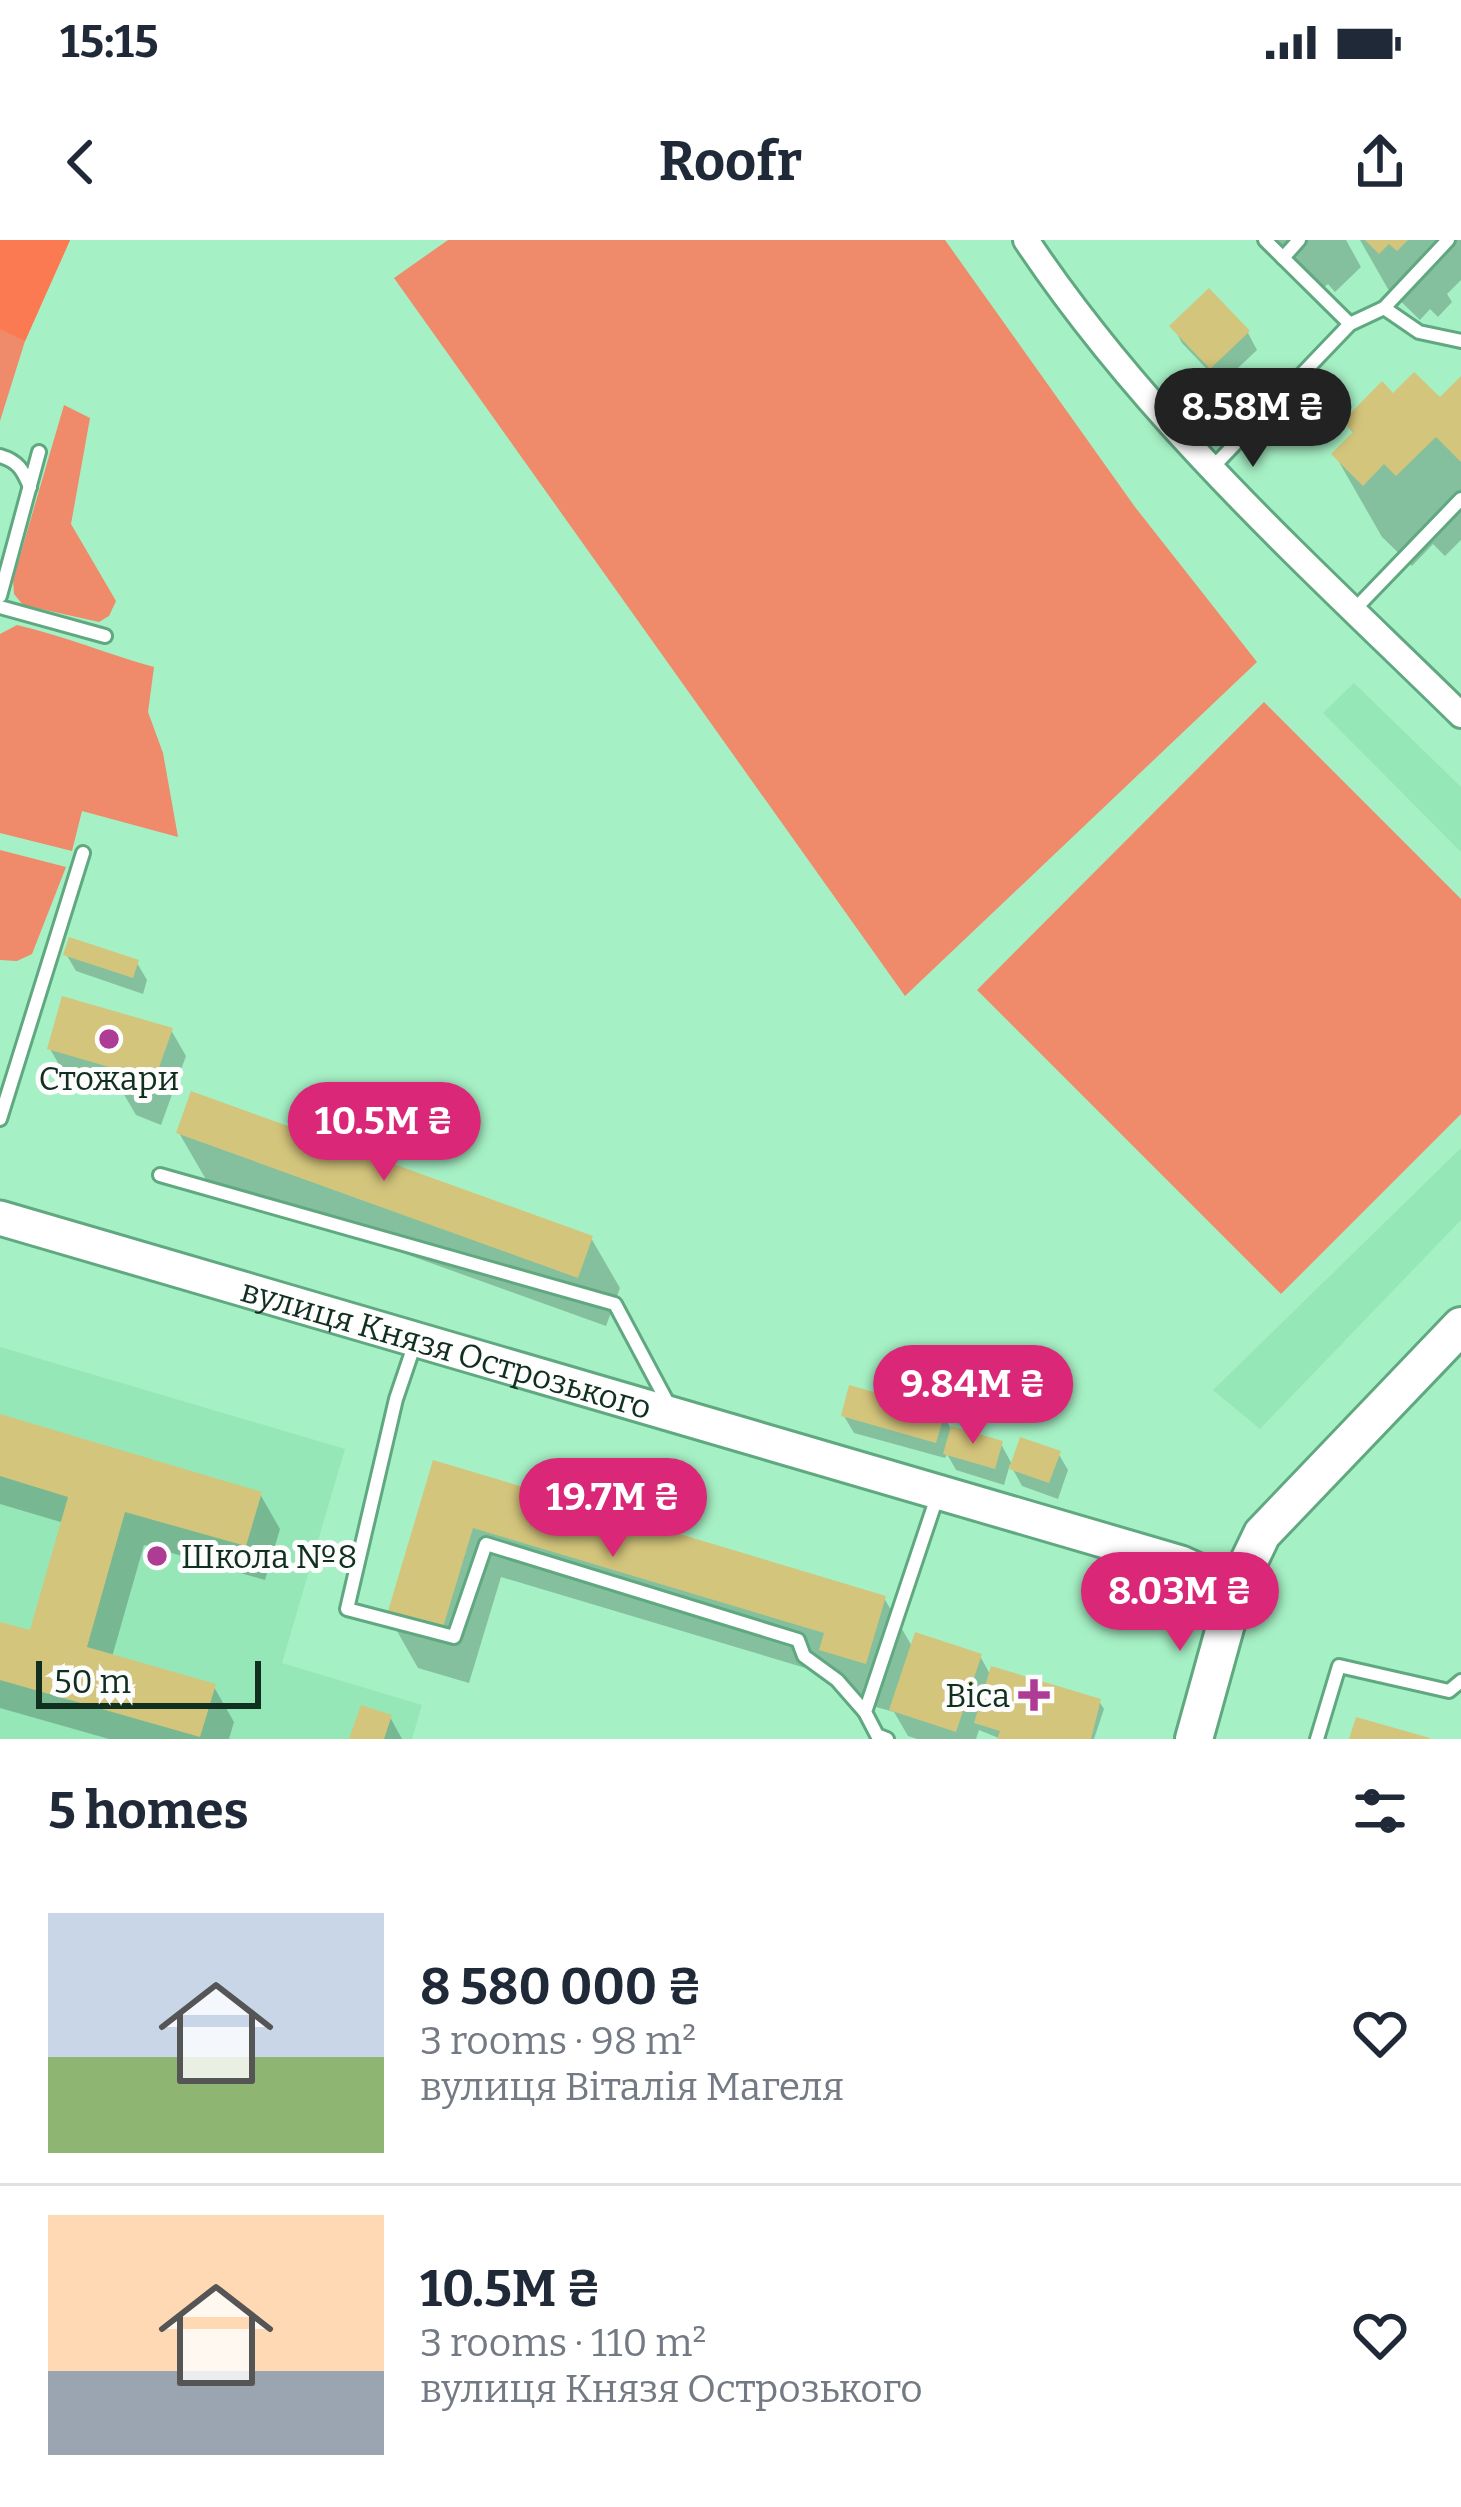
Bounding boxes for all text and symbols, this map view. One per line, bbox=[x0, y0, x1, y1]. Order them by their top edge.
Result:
text: 15:15 bbox=[60, 15, 159, 69]
icon: back bbox=[48, 129, 114, 195]
icon: share bbox=[1347, 129, 1413, 195]
text: Roofr bbox=[659, 130, 802, 194]
pin: 8.58M ₴ bbox=[1142, 368, 1364, 470]
text: 8.58M ₴ bbox=[1181, 384, 1325, 430]
marker: Стожари bbox=[96, 1026, 122, 1052]
place label: Стожари bbox=[39, 1059, 179, 1099]
pin: 10.5M ₴ bbox=[273, 1082, 495, 1184]
text: 10.5M ₴ bbox=[315, 1098, 453, 1144]
street label: вулиця Князя Острозького bbox=[236, 1270, 656, 1428]
pin: 9.84M ₴ bbox=[862, 1345, 1084, 1447]
text: 9.84M ₴ bbox=[900, 1361, 1046, 1407]
pin: 19.7M ₴ bbox=[502, 1458, 724, 1560]
text: 19.7M ₴ bbox=[546, 1474, 680, 1520]
place label: Школа №8 bbox=[181, 1537, 357, 1577]
marker: Школа №8 bbox=[144, 1543, 170, 1569]
pin: 8.03M ₴ bbox=[1069, 1552, 1291, 1654]
text: 8.03M ₴ bbox=[1108, 1568, 1252, 1614]
scale bar bbox=[36, 1655, 261, 1708]
text: 50 m bbox=[54, 1662, 131, 1702]
place label: Віса bbox=[945, 1676, 1010, 1716]
marker: Віса bbox=[1021, 1682, 1047, 1708]
icon: filters bbox=[1347, 1778, 1413, 1844]
text: 5 homes bbox=[48, 1780, 249, 1842]
text: 8 580 000 ₴ bbox=[420, 1956, 702, 2018]
icon: home bbox=[144, 1961, 288, 2105]
icon: heart bbox=[1347, 2000, 1413, 2066]
text: 3 rooms · 98 m² bbox=[420, 2018, 696, 2064]
text: вулиця Віталія Магеля bbox=[420, 2064, 844, 2110]
text: 10.5M ₴ bbox=[420, 2258, 601, 2320]
icon: home bbox=[144, 2263, 288, 2407]
icon: heart bbox=[1347, 2302, 1413, 2368]
text: 3 rooms · 110 m² bbox=[420, 2320, 706, 2366]
text: вулиця Князя Острозького bbox=[420, 2366, 923, 2412]

